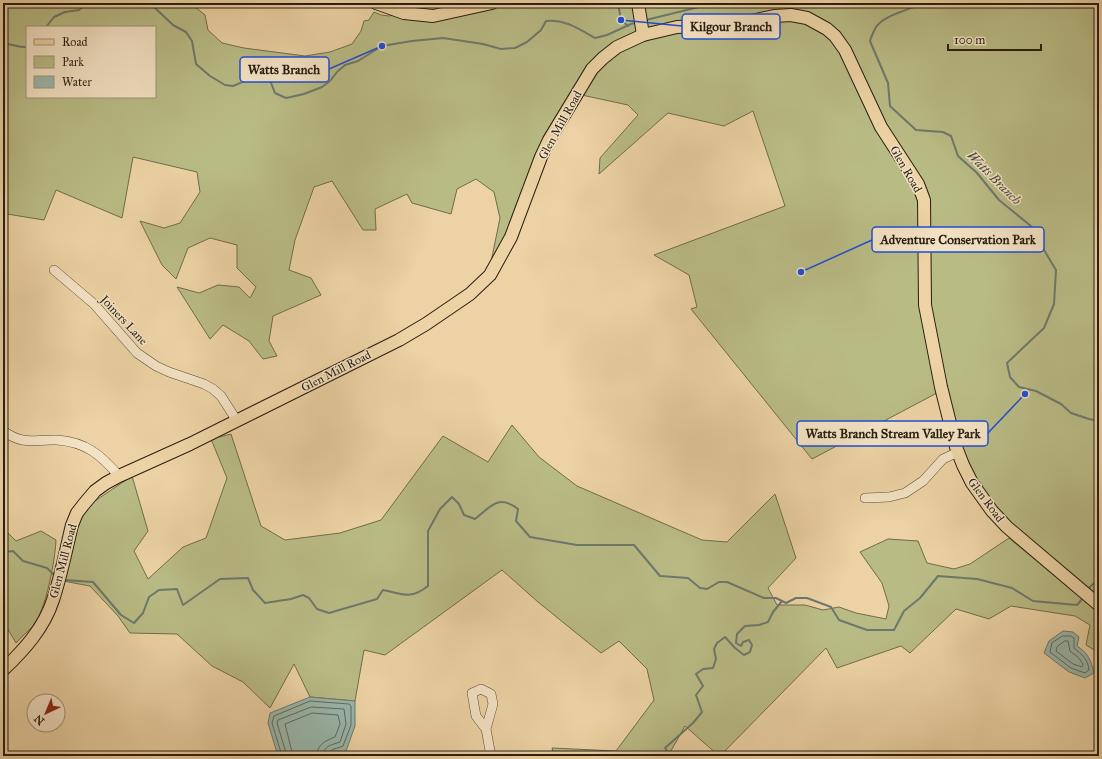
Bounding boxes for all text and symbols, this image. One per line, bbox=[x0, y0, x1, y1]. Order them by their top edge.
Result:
callout: Kilgour Branch bbox=[682, 14, 780, 39]
text: Kilgour Branch bbox=[690, 19, 773, 35]
legend bbox=[26, 26, 156, 98]
scale bar bbox=[948, 26, 1041, 52]
text: 100 m bbox=[954, 33, 985, 47]
text: Road bbox=[62, 35, 88, 49]
text: Park bbox=[62, 55, 84, 69]
callout: Watts Branch bbox=[240, 57, 329, 82]
text: Watts Branch bbox=[248, 62, 321, 78]
text: Water bbox=[62, 75, 92, 89]
street label: Glen Mill Road bbox=[535, 88, 585, 162]
street label: Glen Road bbox=[887, 143, 925, 195]
water label: Watts Branch bbox=[964, 148, 1025, 209]
callout: Adventure Conservation Park bbox=[872, 227, 1044, 252]
text: Adventure Conservation Park bbox=[879, 232, 1037, 248]
street label: Joiners Lane bbox=[95, 291, 150, 348]
street label: Glen Mill Road bbox=[299, 347, 373, 395]
callout: Watts Branch Stream Valley Park bbox=[797, 421, 988, 446]
text: Watts Branch Stream Valley Park bbox=[805, 426, 982, 442]
street label: Glen Road bbox=[965, 475, 1007, 525]
street label: Glen Mill Road bbox=[46, 522, 80, 600]
north arrow bbox=[26, 693, 66, 733]
text: N bbox=[31, 711, 47, 728]

